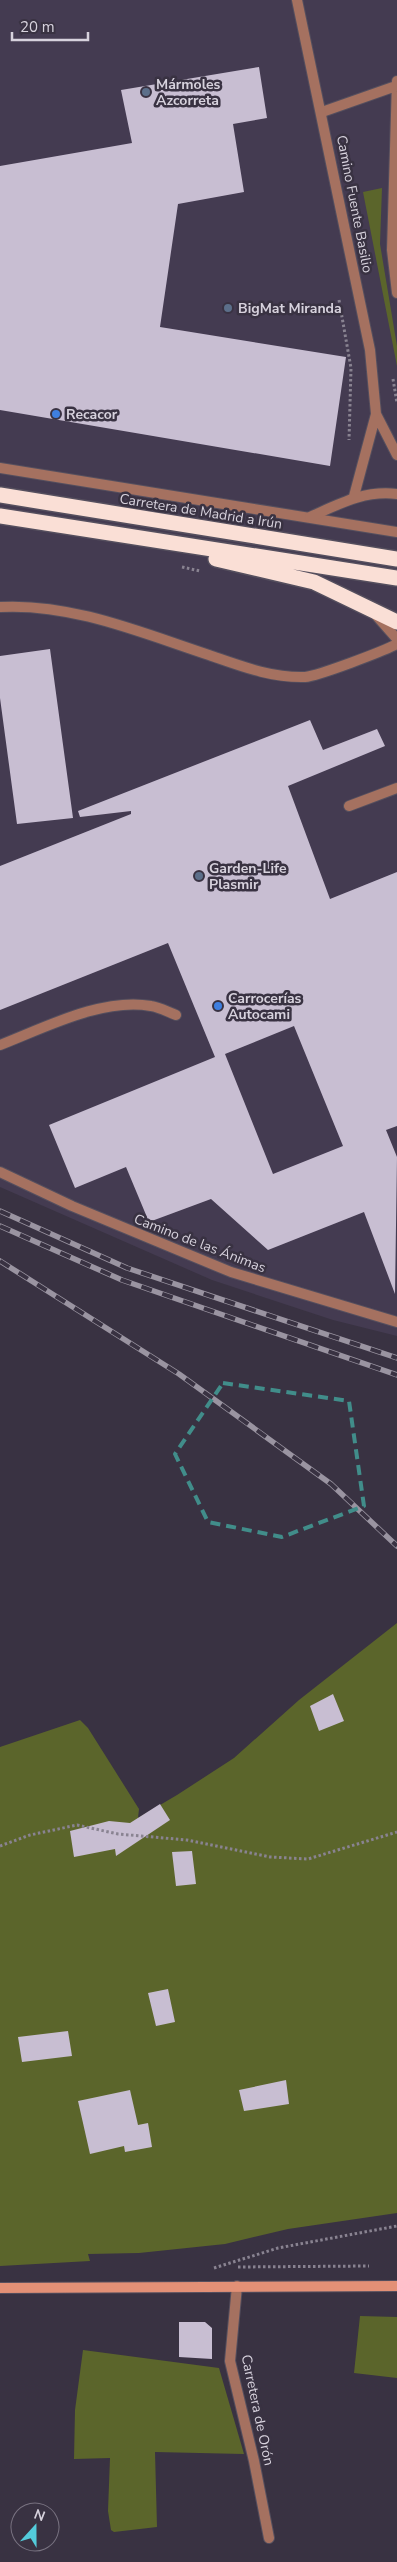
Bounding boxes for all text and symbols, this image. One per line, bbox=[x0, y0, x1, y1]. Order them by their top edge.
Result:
scale bar bbox=[12, 10, 89, 42]
text: 20 m bbox=[20, 17, 55, 37]
place label: Mármoles Azcorreta bbox=[156, 75, 221, 110]
marker: Mármoles Azcorreta bbox=[140, 86, 152, 98]
street label: Camino Fuente Basilio bbox=[332, 134, 377, 275]
place label: BigMat Miranda bbox=[238, 299, 342, 318]
marker: BigMat Miranda bbox=[222, 302, 234, 314]
place label: Recacor bbox=[66, 405, 118, 424]
marker: Recacor bbox=[50, 408, 62, 420]
street label: Carretera de Madrid a Irún bbox=[118, 489, 284, 534]
place label: Garden-Life Plasmir bbox=[209, 859, 287, 894]
marker: Garden-Life Plasmir bbox=[193, 870, 205, 882]
place label: Carrocerías Autocami bbox=[228, 989, 302, 1024]
marker: Carrocerías Autocami bbox=[212, 1000, 224, 1012]
street label: Camino de las Ánimas bbox=[131, 1210, 269, 1277]
street label: Carretera de Orón bbox=[236, 2353, 279, 2467]
north arrow bbox=[10, 2502, 60, 2552]
text: N bbox=[31, 2505, 48, 2526]

